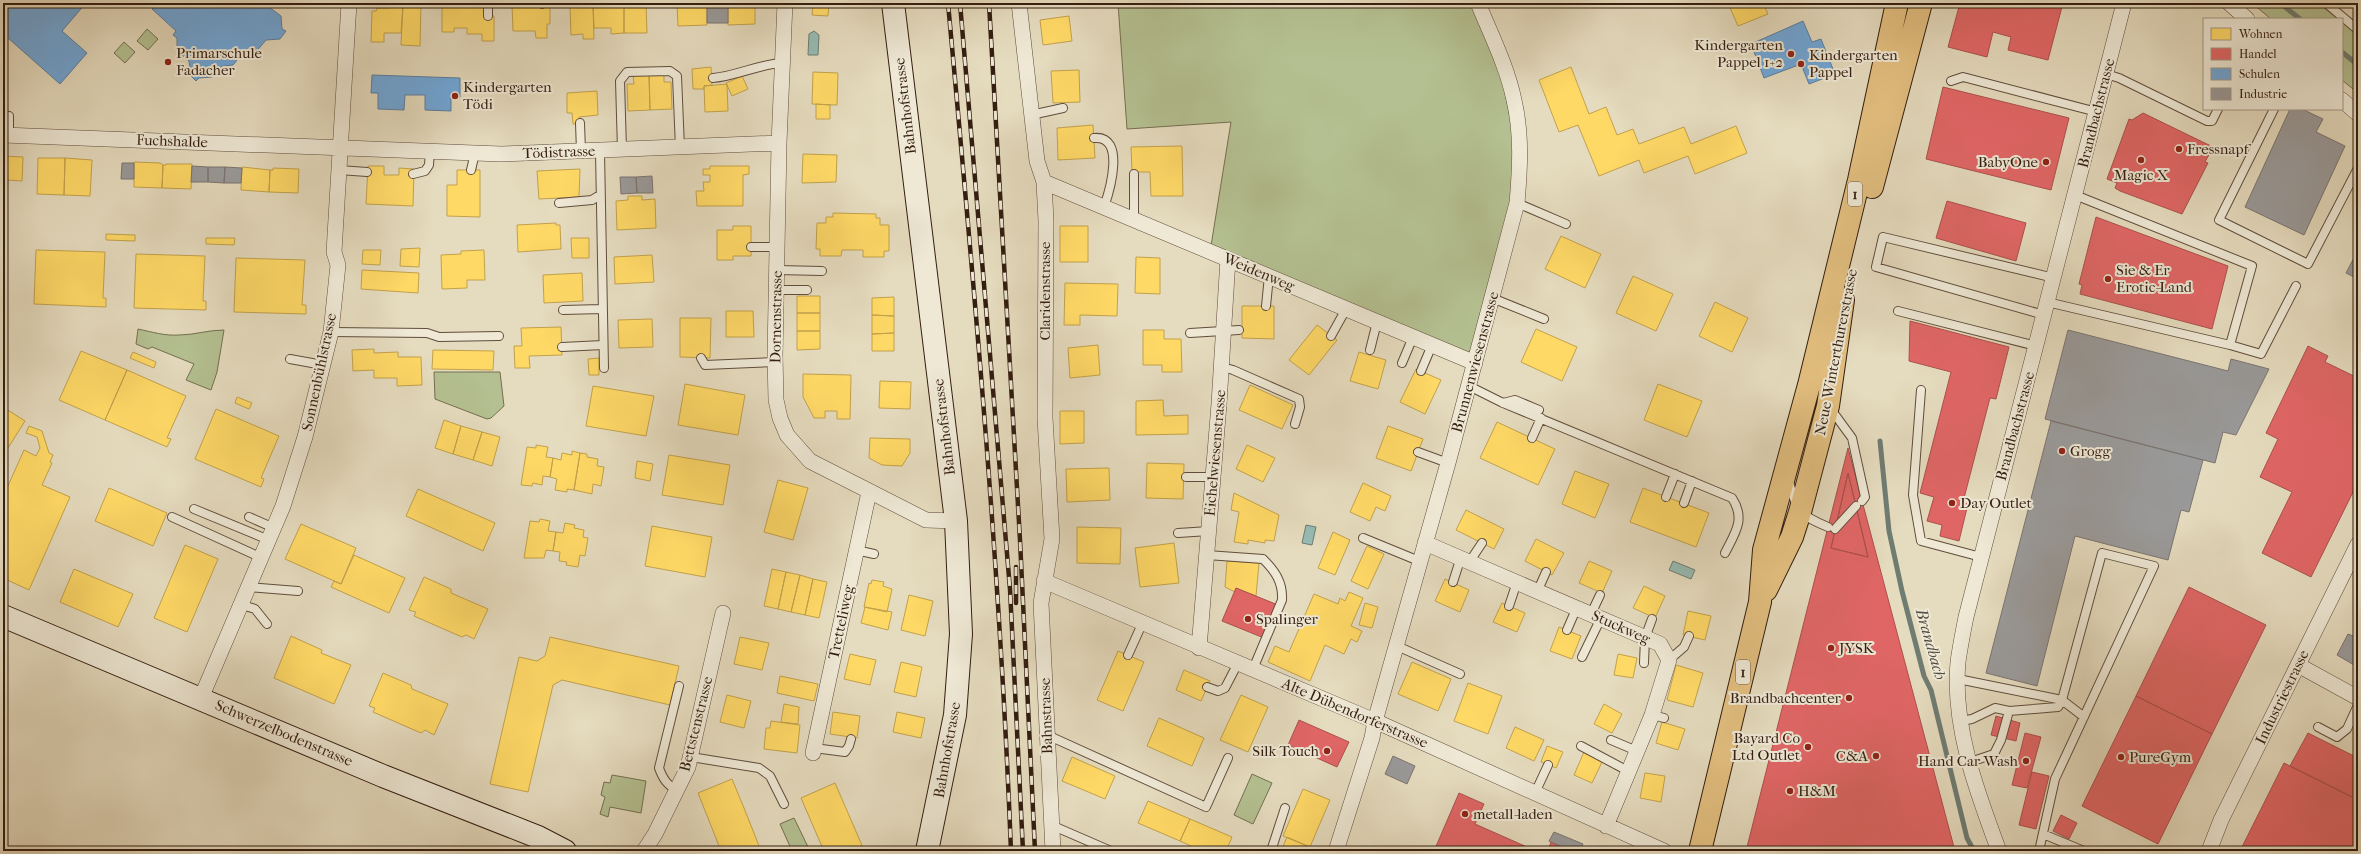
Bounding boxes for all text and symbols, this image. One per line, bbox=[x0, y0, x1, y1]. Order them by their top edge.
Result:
legend bbox=[2203, 18, 2343, 110]
text: Wohnen bbox=[2238, 27, 2283, 41]
place label: Kindergarten Pappel 1+2 bbox=[1694, 36, 1783, 71]
place label: Primarschule Fadacher bbox=[176, 44, 262, 79]
place label: Kindergarten Pappel bbox=[1809, 46, 1898, 81]
text: Handel bbox=[2239, 47, 2277, 61]
marker: Kindergarten Pappel 1+2 bbox=[1786, 49, 1796, 59]
street label: Bahnhofstrasse bbox=[890, 56, 920, 155]
street label: Brandbachstrasse bbox=[2074, 56, 2118, 170]
marker: Primarschule Fadacher bbox=[163, 57, 173, 67]
marker: Kindergarten Pappel bbox=[1796, 59, 1806, 69]
text: Schulen bbox=[2239, 67, 2280, 81]
place label: Kindergarten Tödi bbox=[463, 78, 552, 113]
text: Industrie bbox=[2239, 87, 2287, 101]
marker: Kindergarten Tödi bbox=[450, 91, 460, 101]
street label: Fuchshalde bbox=[136, 131, 209, 151]
place label: Fressnapf bbox=[2187, 140, 2252, 158]
street label: Tödistrasse bbox=[522, 142, 596, 162]
marker: Fressnapf bbox=[2174, 144, 2184, 154]
place label: BabyOne bbox=[1978, 153, 2039, 171]
marker: Magic X bbox=[2136, 155, 2146, 165]
marker: BabyOne bbox=[2041, 157, 2051, 167]
place label: Magic X bbox=[2114, 166, 2169, 184]
road number: 1 bbox=[1848, 182, 1862, 206]
street label: Claridenstrasse bbox=[1036, 241, 1054, 340]
street label: Weidenweg bbox=[1220, 249, 1298, 295]
place label: Sie & Er Erotic-Land bbox=[2116, 261, 2193, 296]
street label: Neue Winterthurerstrasse bbox=[1811, 267, 1861, 437]
street label: Dornenstrasse bbox=[766, 270, 786, 364]
marker: Sie & Er Erotic-Land bbox=[2103, 274, 2113, 284]
street label: Brunnenwiesenstrasse bbox=[1448, 289, 1503, 434]
street label: Sonnenbühlstrasse bbox=[298, 311, 340, 433]
street label: Brandbachstrasse bbox=[1992, 369, 2038, 483]
street label: Bahnhofstrasse bbox=[929, 377, 959, 476]
street label: Eichelwiesenstrasse bbox=[1200, 388, 1230, 517]
place label: Grogg bbox=[2070, 442, 2112, 460]
marker: Grogg bbox=[2057, 446, 2067, 456]
place label: Day Outlet bbox=[1960, 494, 2032, 512]
marker: Day Outlet bbox=[1947, 498, 1957, 508]
street label: Tretteliweg bbox=[824, 582, 858, 661]
water label: Brandbach bbox=[1912, 605, 1950, 682]
street label: Stuckweg bbox=[1589, 606, 1654, 648]
place label: Spalinger bbox=[1256, 610, 1319, 628]
marker: Spalinger bbox=[1243, 614, 1253, 624]
place label: JYSK bbox=[1838, 639, 1875, 657]
marker: JYSK bbox=[1826, 643, 1836, 653]
street label: Industriestrasse bbox=[2251, 646, 2313, 747]
road number: 1 bbox=[1736, 660, 1750, 684]
street label: Bettstenstrasse bbox=[675, 674, 717, 774]
street label: Alte Dübendorferstrasse bbox=[1278, 674, 1431, 752]
street label: Bahnstrasse bbox=[1036, 677, 1056, 755]
place label: Brandbachcenter bbox=[1730, 689, 1842, 707]
marker: Brandbachcenter bbox=[1844, 693, 1854, 703]
street label: Schwerzelbodenstrasse bbox=[213, 696, 356, 770]
street label: Bahnhofstrasse bbox=[930, 700, 964, 799]
place label: Bayard Co Ltd Outlet bbox=[1732, 729, 1801, 764]
place label: Silk Touch bbox=[1252, 742, 1320, 760]
marker: Bayard Co Ltd Outlet bbox=[1803, 742, 1813, 752]
marker: Silk Touch bbox=[1322, 746, 1332, 756]
place label: C&A bbox=[1836, 747, 1868, 765]
place label: PureGym bbox=[2129, 748, 2192, 766]
marker: C&A bbox=[1871, 751, 1881, 761]
place label: Hand Car Wash bbox=[1918, 752, 2019, 770]
marker: PureGym bbox=[2116, 752, 2126, 762]
marker: Hand Car Wash bbox=[2021, 756, 2031, 766]
place label: H&M bbox=[1798, 782, 1836, 800]
marker: H&M bbox=[1785, 786, 1795, 796]
place label: metall-laden bbox=[1473, 805, 1553, 823]
marker: metall-laden bbox=[1460, 809, 1470, 819]

